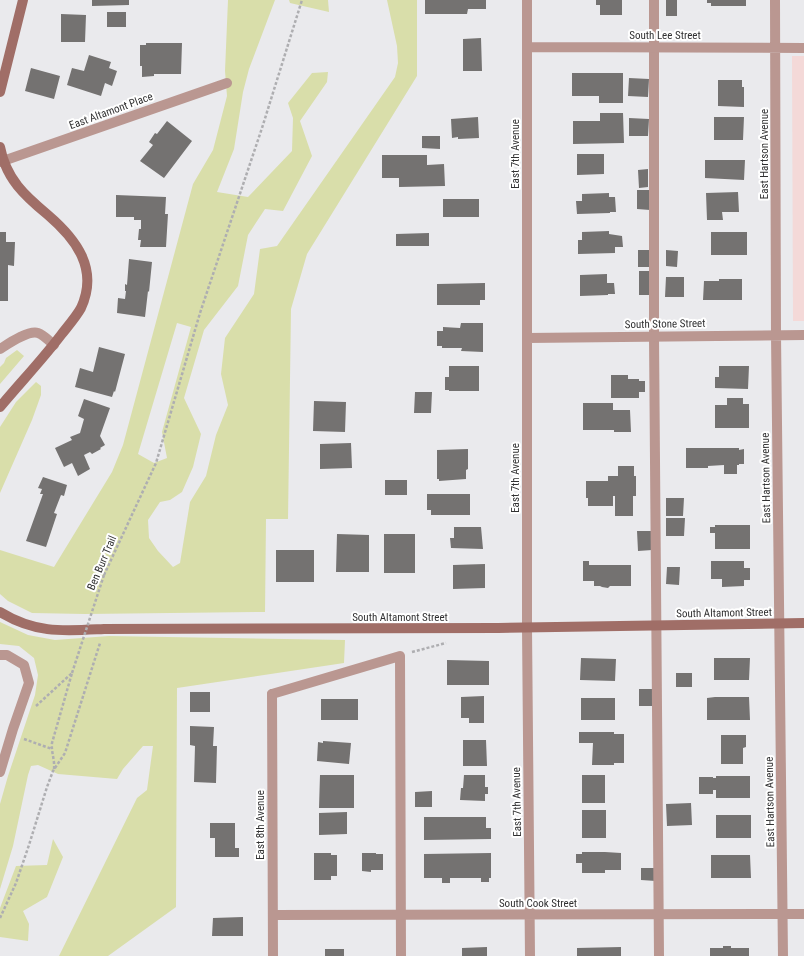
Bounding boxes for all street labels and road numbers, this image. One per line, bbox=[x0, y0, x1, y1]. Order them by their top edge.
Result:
street label: South Lee Street bbox=[629, 29, 701, 42]
street label: East Altamont Place bbox=[67, 90, 155, 132]
street label: East Hartson Avenue bbox=[758, 109, 771, 199]
street label: East 7th Avenue bbox=[509, 119, 522, 189]
street label: South Stone Street bbox=[624, 317, 706, 331]
street label: East Hartson Avenue bbox=[759, 433, 773, 523]
street label: East 7th Avenue bbox=[509, 443, 522, 513]
street label: Ben Burr Trail bbox=[85, 534, 119, 592]
street label: South Altamont Street bbox=[676, 606, 772, 620]
street label: South Altamont Street bbox=[352, 611, 448, 624]
street label: East Hartson Avenue bbox=[763, 757, 777, 847]
street label: East 7th Avenue bbox=[510, 767, 524, 837]
street label: East 8th Avenue bbox=[254, 790, 267, 860]
street label: South Cook Street bbox=[499, 897, 577, 910]

